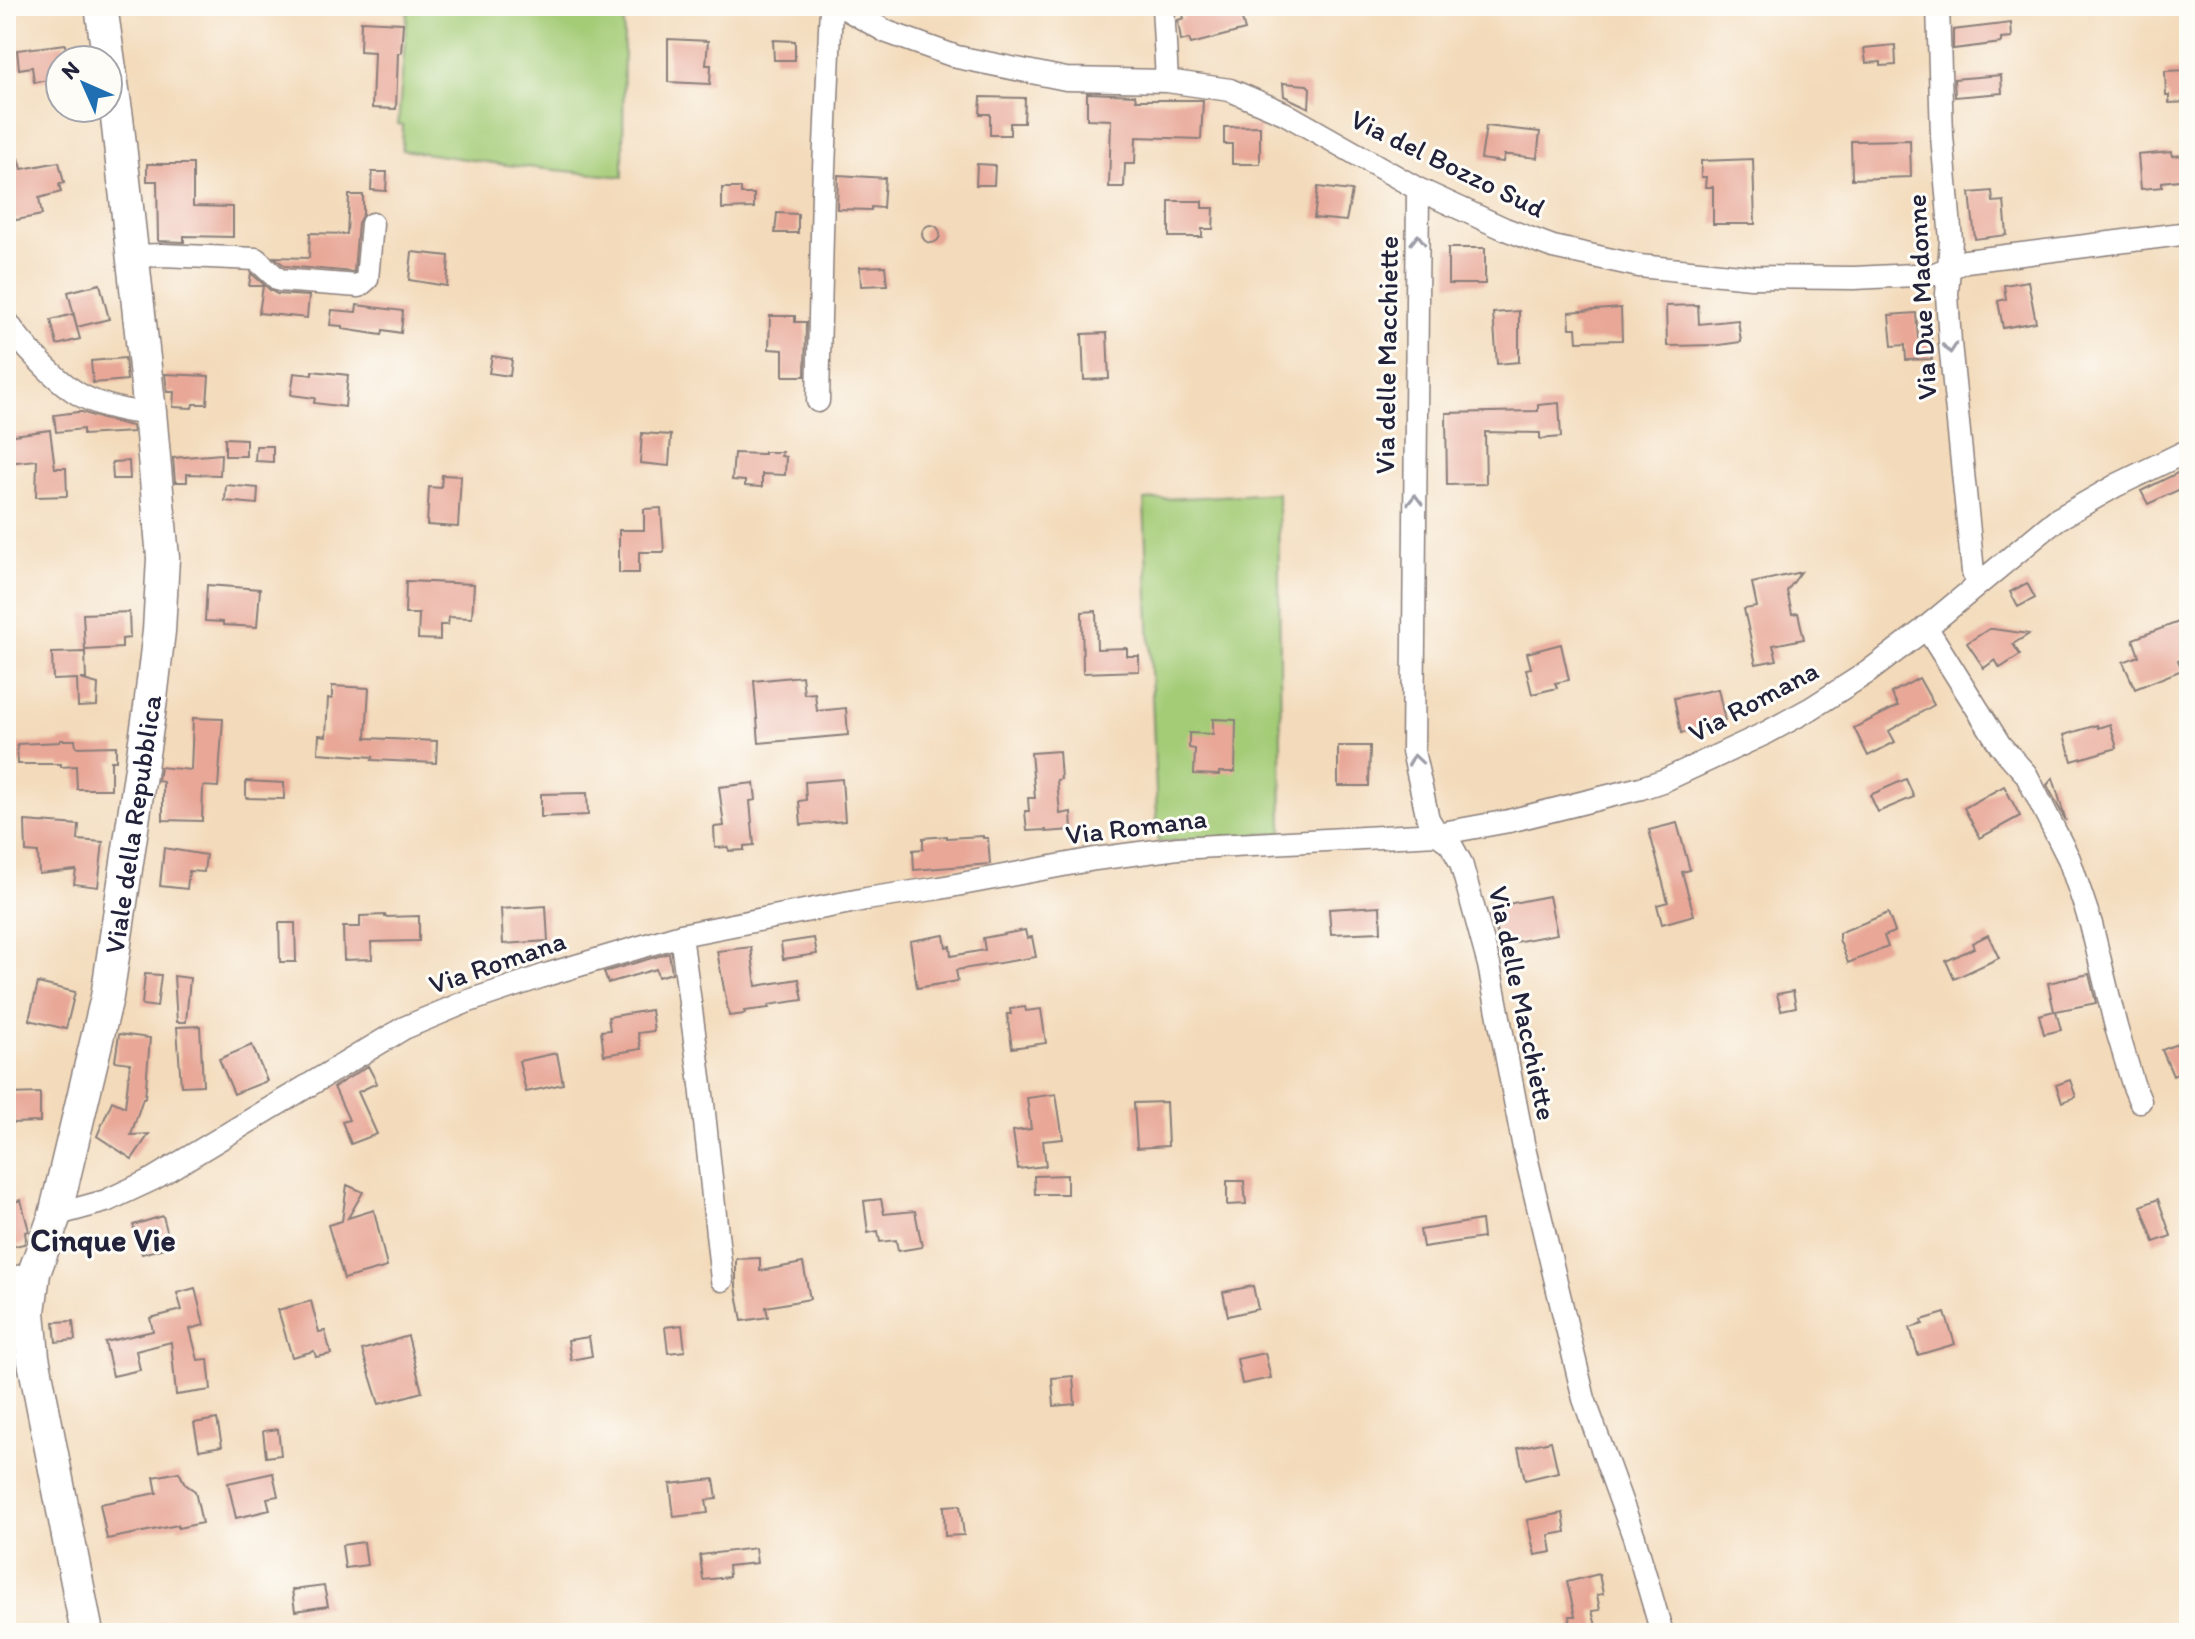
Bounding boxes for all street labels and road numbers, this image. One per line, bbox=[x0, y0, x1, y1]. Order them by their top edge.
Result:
street label: Via del Bozzo Sud bbox=[1345, 101, 1551, 225]
street label: Via Due Madonne bbox=[1899, 193, 1943, 401]
street label: Via delle Macchiette bbox=[1367, 235, 1405, 475]
street label: Via Romana bbox=[1682, 653, 1824, 749]
street label: Viale della Repubblica bbox=[97, 693, 168, 956]
street label: Via Romana bbox=[1063, 800, 1209, 852]
street label: Via delle Macchiette bbox=[1482, 883, 1564, 1123]
street label: Via Romana bbox=[424, 923, 570, 1001]

